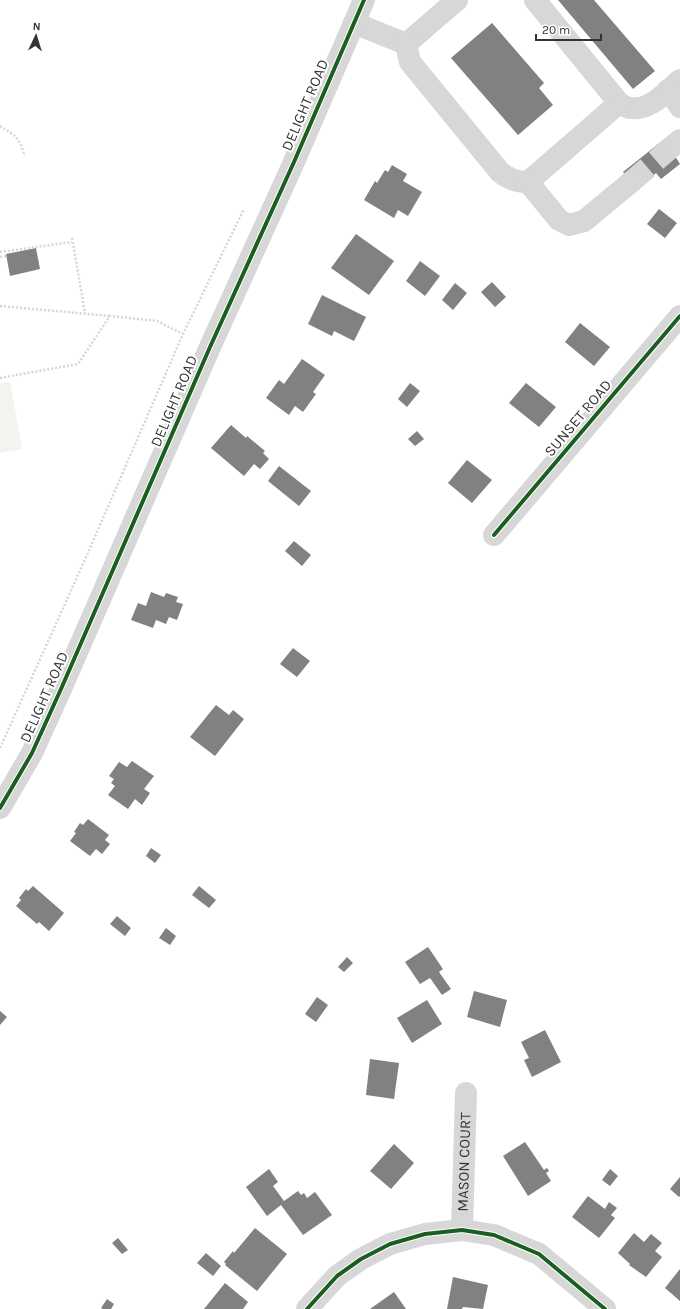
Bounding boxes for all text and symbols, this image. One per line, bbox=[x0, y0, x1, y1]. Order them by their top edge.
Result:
north arrow bbox=[16, 16, 56, 56]
scale bar bbox=[536, 16, 601, 42]
text: N bbox=[32, 20, 41, 33]
text: 20 m bbox=[542, 23, 570, 37]
street label: DELIGHT ROAD bbox=[278, 57, 332, 153]
street label: DELIGHT ROAD bbox=[147, 353, 201, 449]
street label: SUNSET ROAD bbox=[541, 376, 615, 460]
street label: DELIGHT ROAD bbox=[16, 649, 72, 745]
street label: MASON COURT bbox=[454, 1112, 474, 1212]

